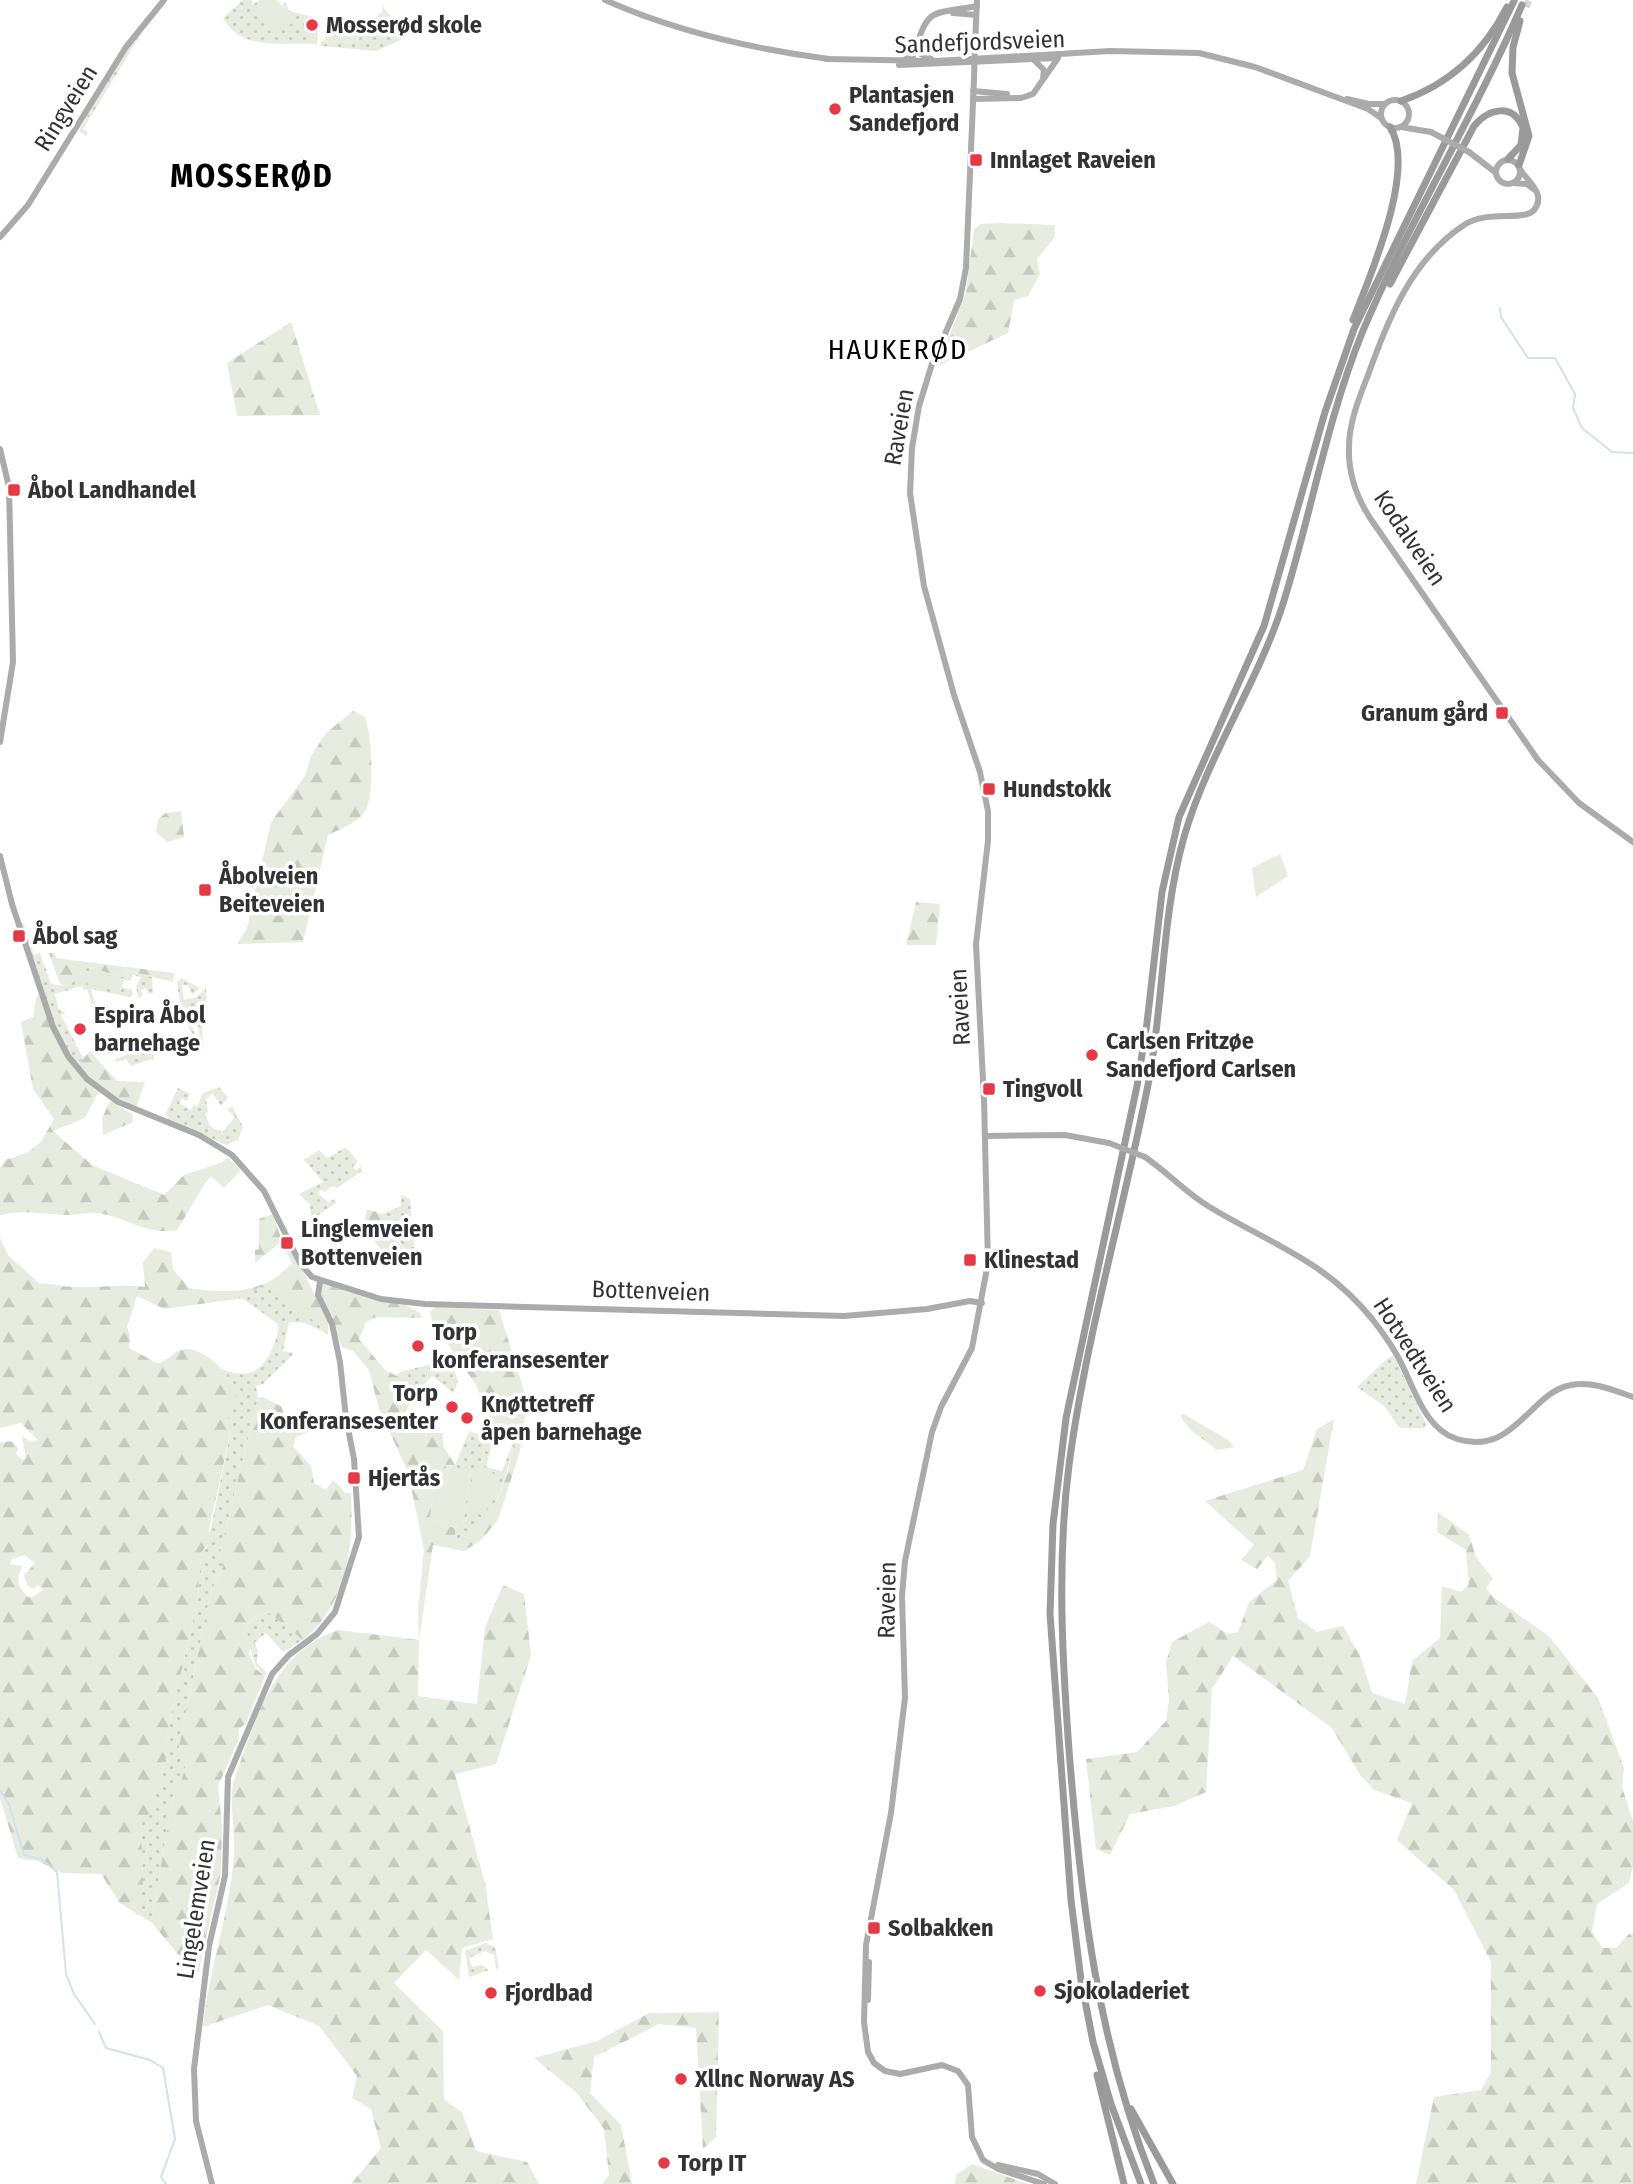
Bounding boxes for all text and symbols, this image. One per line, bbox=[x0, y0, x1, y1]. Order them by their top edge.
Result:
place label: Mosserød skole bbox=[326, 11, 482, 39]
marker: Mosserød skole bbox=[304, 17, 320, 33]
street label: Sandefjordsveien bbox=[894, 25, 1066, 59]
street label: Ringveien bbox=[29, 60, 103, 156]
place label: Plantasjen Sandefjord bbox=[849, 81, 959, 137]
marker: Plantasjen Sandefjord bbox=[827, 101, 843, 117]
place label: Innlaget Raveien bbox=[990, 146, 1156, 174]
marker: Innlaget Raveien bbox=[968, 152, 984, 168]
district label: MOSSERØD bbox=[170, 157, 334, 195]
district label: HAUKERØD bbox=[828, 333, 968, 366]
street label: Raveien bbox=[879, 387, 919, 467]
place label: Åbol Landhandel bbox=[27, 474, 196, 504]
marker: Åbol Landhandel bbox=[6, 482, 22, 498]
street label: Kodalveien bbox=[1368, 485, 1452, 591]
place label: Granum gård bbox=[1361, 699, 1488, 727]
marker: Granum gård bbox=[1494, 705, 1510, 721]
place label: Hundstokk bbox=[1003, 775, 1112, 803]
marker: Hundstokk bbox=[981, 781, 997, 797]
place label: Åbolveien Beiteveien bbox=[218, 860, 325, 918]
marker: Åbolveien Beiteveien bbox=[197, 882, 213, 898]
place label: Åbol sag bbox=[32, 920, 118, 950]
marker: Åbol sag bbox=[11, 928, 27, 944]
street label: Raveien bbox=[944, 968, 976, 1046]
place label: Espira Åbol barnehage bbox=[94, 999, 206, 1057]
marker: Espira Åbol barnehage bbox=[72, 1021, 88, 1037]
place label: Carlsen Fritzøe Sandefjord Carlsen bbox=[1106, 1027, 1296, 1083]
marker: Carlsen Fritzøe Sandefjord Carlsen bbox=[1084, 1047, 1100, 1063]
place label: Tingvoll bbox=[1003, 1075, 1083, 1103]
marker: Tingvoll bbox=[981, 1081, 997, 1097]
place label: Linglemveien Bottenveien bbox=[301, 1215, 434, 1271]
marker: Linglemveien Bottenveien bbox=[279, 1235, 295, 1251]
place label: Klinestad bbox=[984, 1246, 1079, 1274]
marker: Klinestad bbox=[962, 1252, 978, 1268]
street label: Bottenveien bbox=[591, 1275, 711, 1307]
street label: Hotvedtveien bbox=[1368, 1292, 1462, 1418]
place label: Torp konferansesenter bbox=[432, 1318, 609, 1374]
marker: Torp konferansesenter bbox=[410, 1338, 426, 1354]
place label: Torp Konferansesenter bbox=[260, 1379, 438, 1435]
place label: Knøttetreff åpen barnehage bbox=[481, 1390, 642, 1446]
marker: Torp Konferansesenter bbox=[444, 1399, 460, 1415]
marker: Knøttetreff åpen barnehage bbox=[459, 1410, 475, 1426]
place label: Hjertås bbox=[368, 1464, 441, 1492]
marker: Hjertås bbox=[346, 1470, 362, 1486]
street label: Raveien bbox=[872, 1561, 902, 1639]
street label: Lingelemveien bbox=[171, 1837, 221, 1981]
place label: Solbakken bbox=[888, 1914, 993, 1942]
marker: Solbakken bbox=[866, 1920, 882, 1936]
place label: Sjokoladeriet bbox=[1054, 1977, 1190, 2005]
place label: Fjordbad bbox=[505, 1979, 593, 2007]
marker: Sjokoladeriet bbox=[1032, 1983, 1048, 1999]
marker: Fjordbad bbox=[483, 1985, 499, 2001]
place label: Xllnc Norway AS bbox=[694, 2065, 854, 2093]
marker: Xllnc Norway AS bbox=[673, 2071, 689, 2087]
place label: Torp IT bbox=[678, 2149, 747, 2177]
marker: Torp IT bbox=[656, 2155, 672, 2171]

